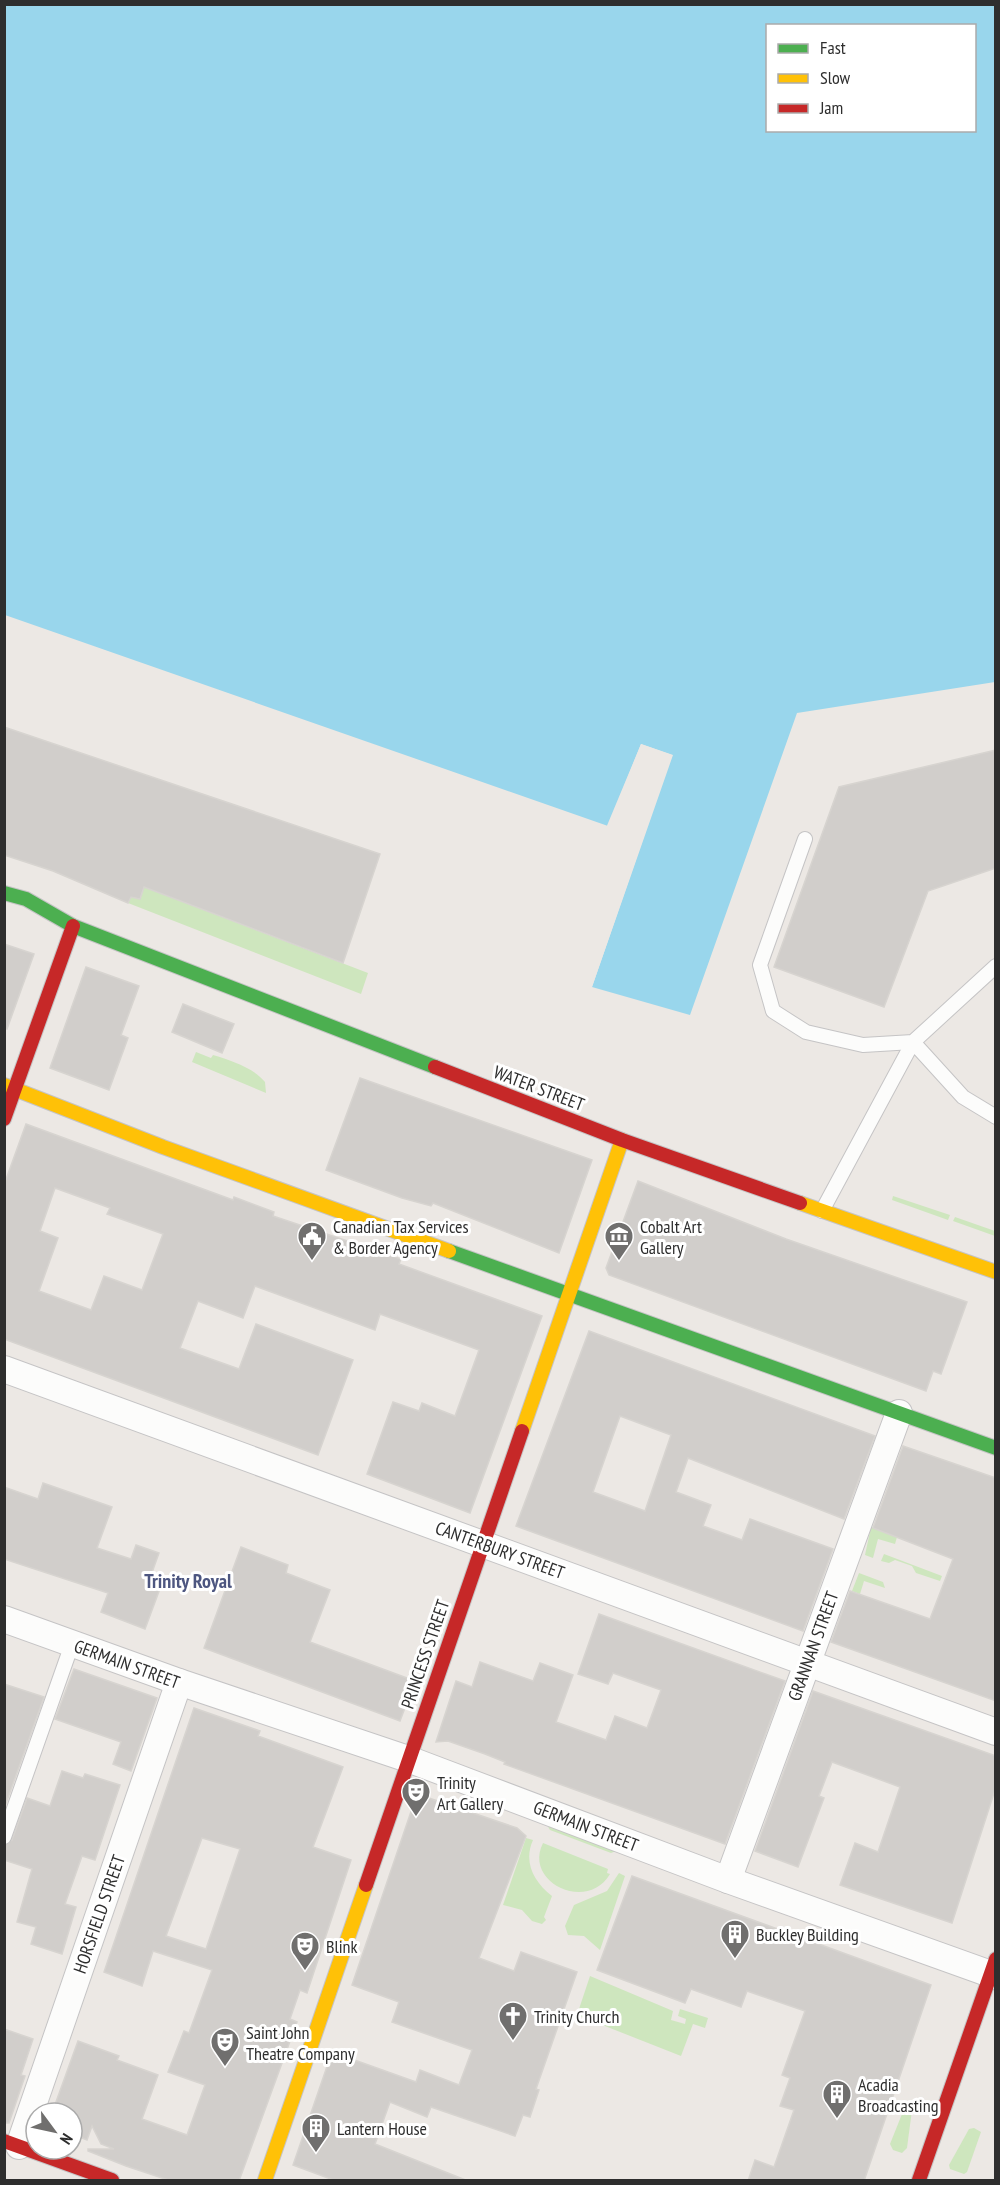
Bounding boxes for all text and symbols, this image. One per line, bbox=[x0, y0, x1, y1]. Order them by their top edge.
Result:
legend bbox=[766, 24, 976, 132]
text: Fast bbox=[820, 36, 846, 59]
text: Slow bbox=[820, 66, 851, 89]
text: Jam bbox=[819, 96, 843, 119]
street label: WATER STREET bbox=[490, 1060, 588, 1116]
place label: Canadian Tax Services & Border Agency bbox=[333, 1215, 469, 1259]
place label: Cobalt Art Gallery bbox=[640, 1215, 702, 1259]
public building icon: Canadian Tax Services & Border Agency bbox=[296, 1220, 328, 1262]
museum icon: Cobalt Art Gallery bbox=[603, 1220, 635, 1262]
street label: CANTERBURY STREET bbox=[432, 1516, 568, 1584]
district label: Trinity Royal bbox=[144, 1568, 232, 1594]
street label: GRANNAN STREET bbox=[783, 1588, 843, 1704]
street label: PRINCESS STREET bbox=[396, 1596, 454, 1712]
street label: GERMAIN STREET bbox=[71, 1634, 183, 1694]
place label: Trinity Art Gallery bbox=[437, 1771, 503, 1815]
theatre icon: Trinity Art Gallery bbox=[400, 1776, 432, 1818]
street label: GERMAIN STREET bbox=[530, 1795, 642, 1857]
street label: HORSFIELD STREET bbox=[68, 1852, 130, 1976]
building icon: Buckley Building bbox=[719, 1918, 751, 1960]
place label: Buckley Building bbox=[756, 1923, 859, 1946]
theatre icon: Blink bbox=[289, 1930, 321, 1972]
place label: Blink bbox=[326, 1935, 357, 1958]
church icon: Trinity Church bbox=[497, 2000, 529, 2042]
place label: Trinity Church bbox=[534, 2005, 619, 2028]
place label: Saint John Theatre Company bbox=[246, 2021, 355, 2065]
theatre icon: Saint John Theatre Company bbox=[209, 2026, 241, 2068]
place label: Acadia Broadcasting bbox=[858, 2073, 938, 2117]
building icon: Acadia Broadcasting bbox=[821, 2078, 853, 2120]
north arrow bbox=[24, 2101, 84, 2161]
building icon: Lantern House bbox=[300, 2112, 332, 2154]
place label: Lantern House bbox=[337, 2117, 427, 2140]
text: N bbox=[56, 2130, 77, 2148]

